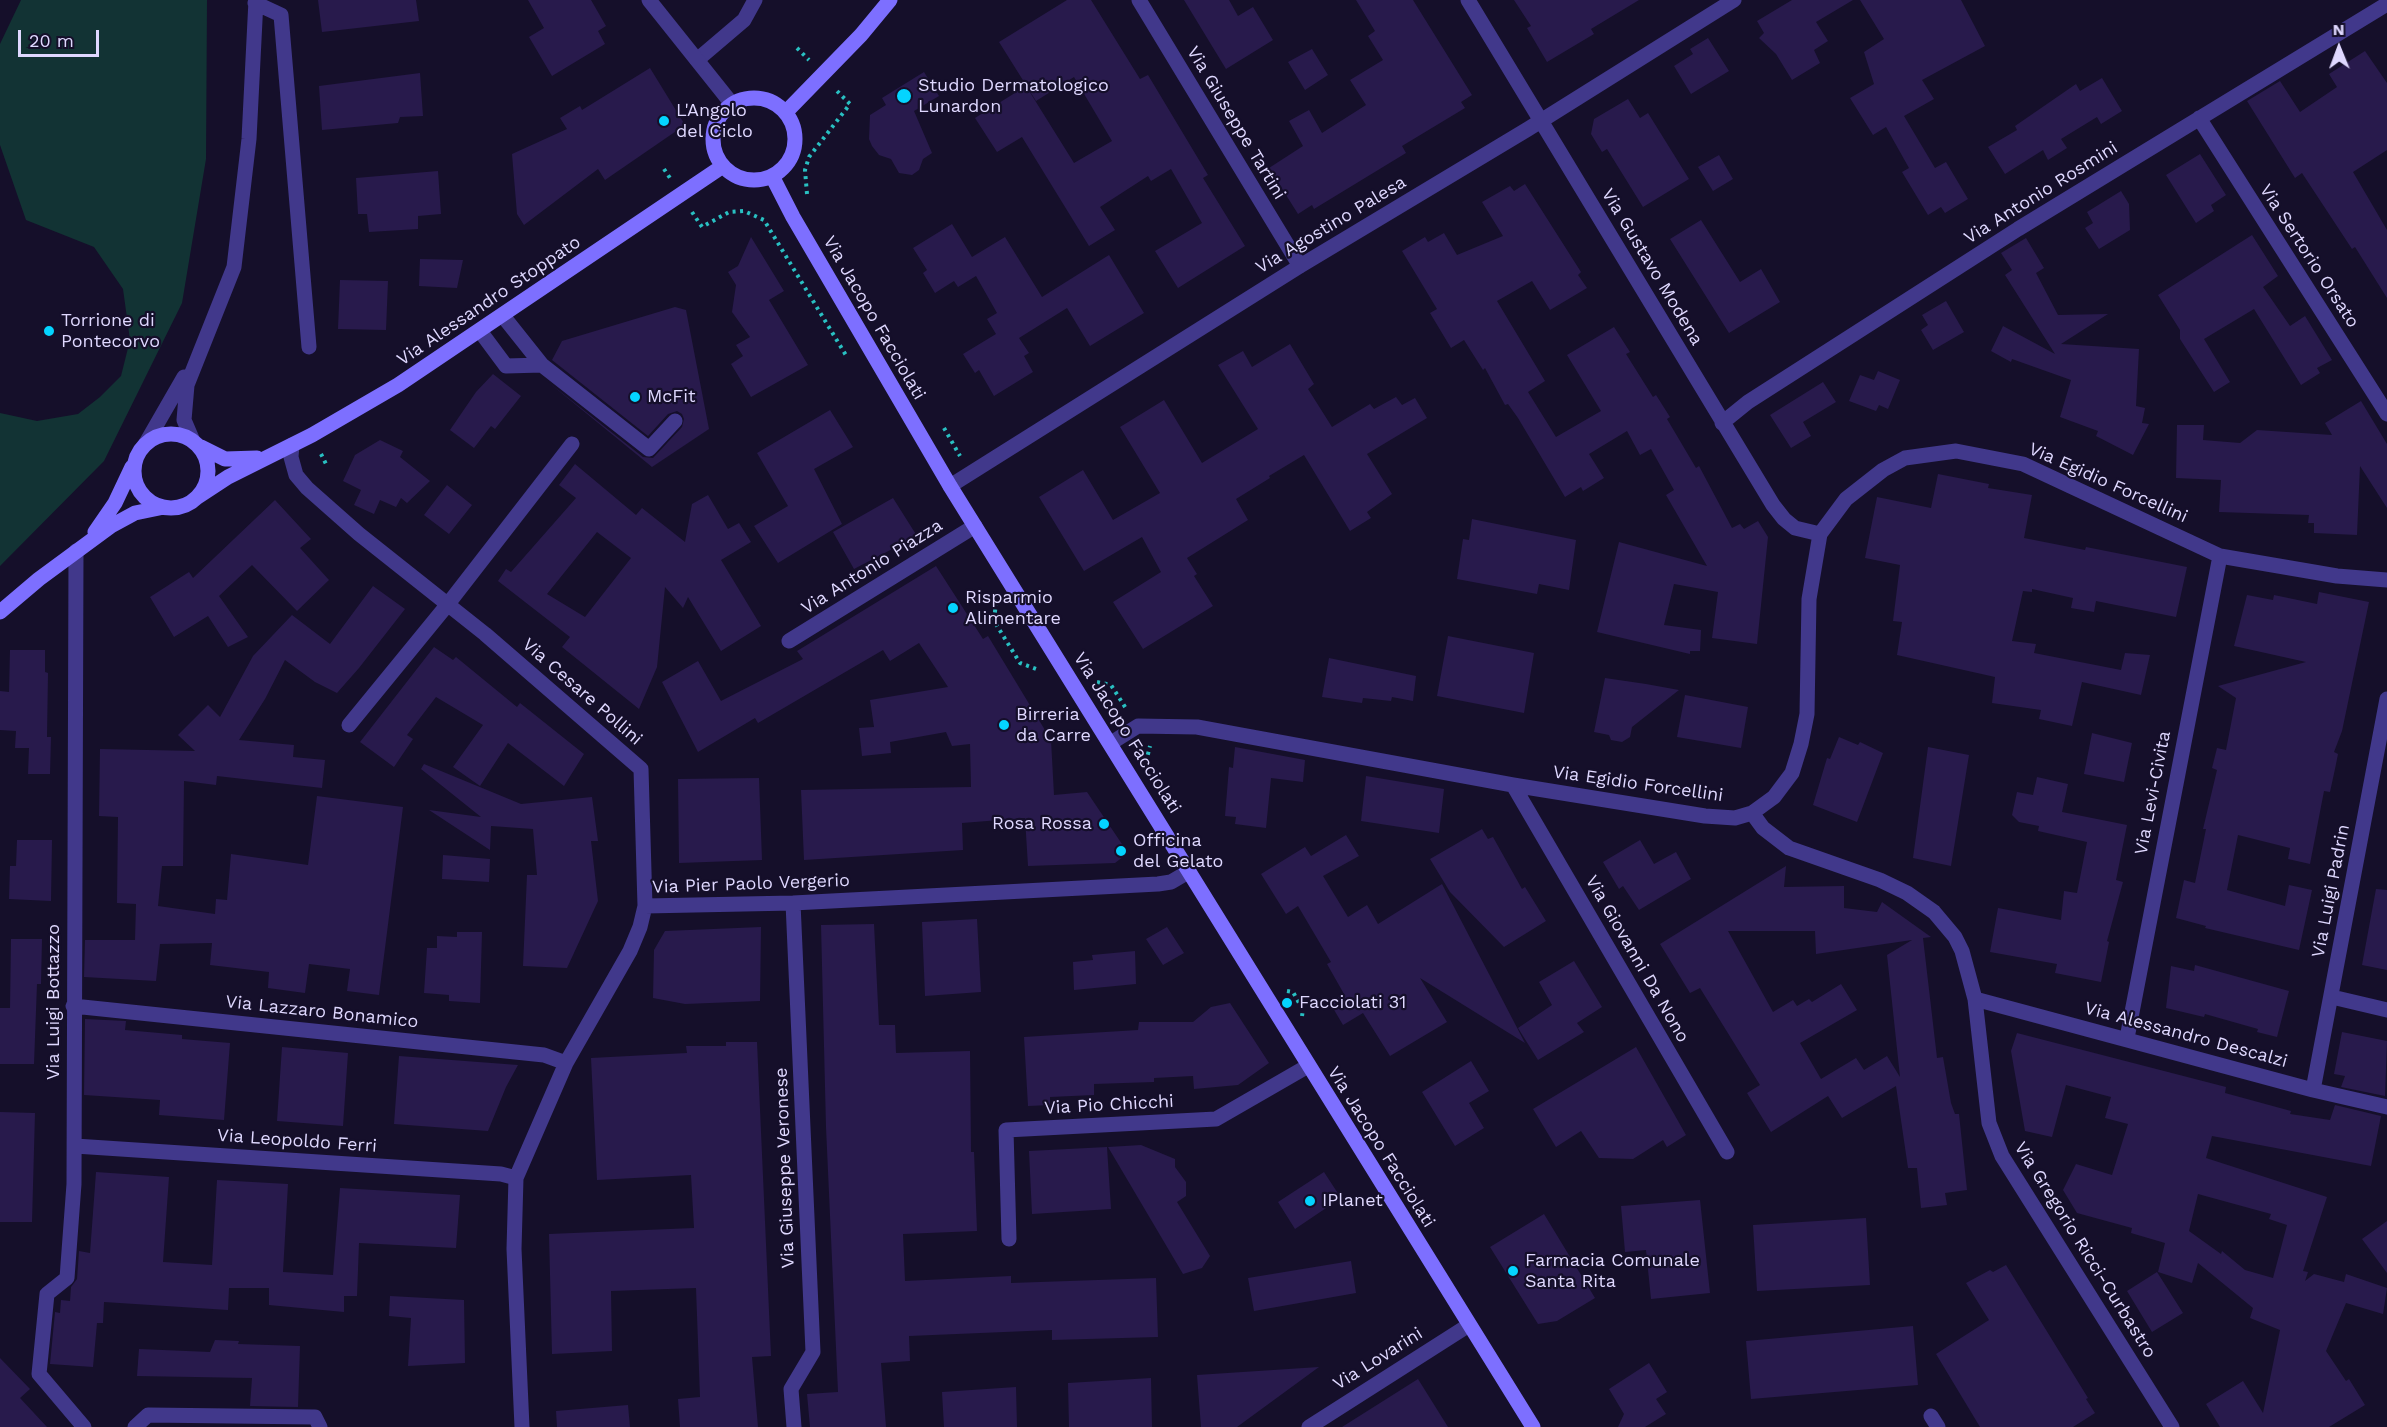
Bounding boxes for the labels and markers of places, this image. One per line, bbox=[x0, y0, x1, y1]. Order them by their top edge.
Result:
place label: Studio Dermatologico Lunardon bbox=[918, 75, 1109, 118]
marker: Studio Dermatologico Lunardon bbox=[895, 87, 913, 105]
place label: L'Angolo del Ciclo bbox=[676, 100, 753, 142]
marker: L'Angolo del Ciclo bbox=[657, 114, 671, 128]
place label: Torrione di Pontecorvo bbox=[61, 310, 160, 352]
marker: Torrione di Pontecorvo bbox=[42, 324, 56, 338]
place label: McFit bbox=[647, 386, 696, 408]
marker: McFit bbox=[628, 390, 642, 404]
place label: Risparmio Alimentare bbox=[965, 587, 1061, 630]
marker: Risparmio Alimentare bbox=[946, 601, 960, 615]
place label: Birreria da Carre bbox=[1016, 704, 1091, 746]
marker: Birreria da Carre bbox=[997, 718, 1011, 732]
place label: Rosa Rossa bbox=[992, 813, 1092, 835]
marker: Rosa Rossa bbox=[1097, 817, 1111, 831]
place label: Officina del Gelato bbox=[1133, 830, 1223, 872]
marker: Officina del Gelato bbox=[1114, 844, 1128, 858]
place label: Facciolati 31 bbox=[1299, 992, 1406, 1014]
marker: Facciolati 31 bbox=[1280, 996, 1294, 1010]
place label: IPlanet bbox=[1322, 1190, 1383, 1212]
marker: IPlanet bbox=[1303, 1194, 1317, 1208]
place label: Farmacia Comunale Santa Rita bbox=[1525, 1250, 1700, 1292]
marker: Farmacia Comunale Santa Rita bbox=[1506, 1264, 1520, 1278]

